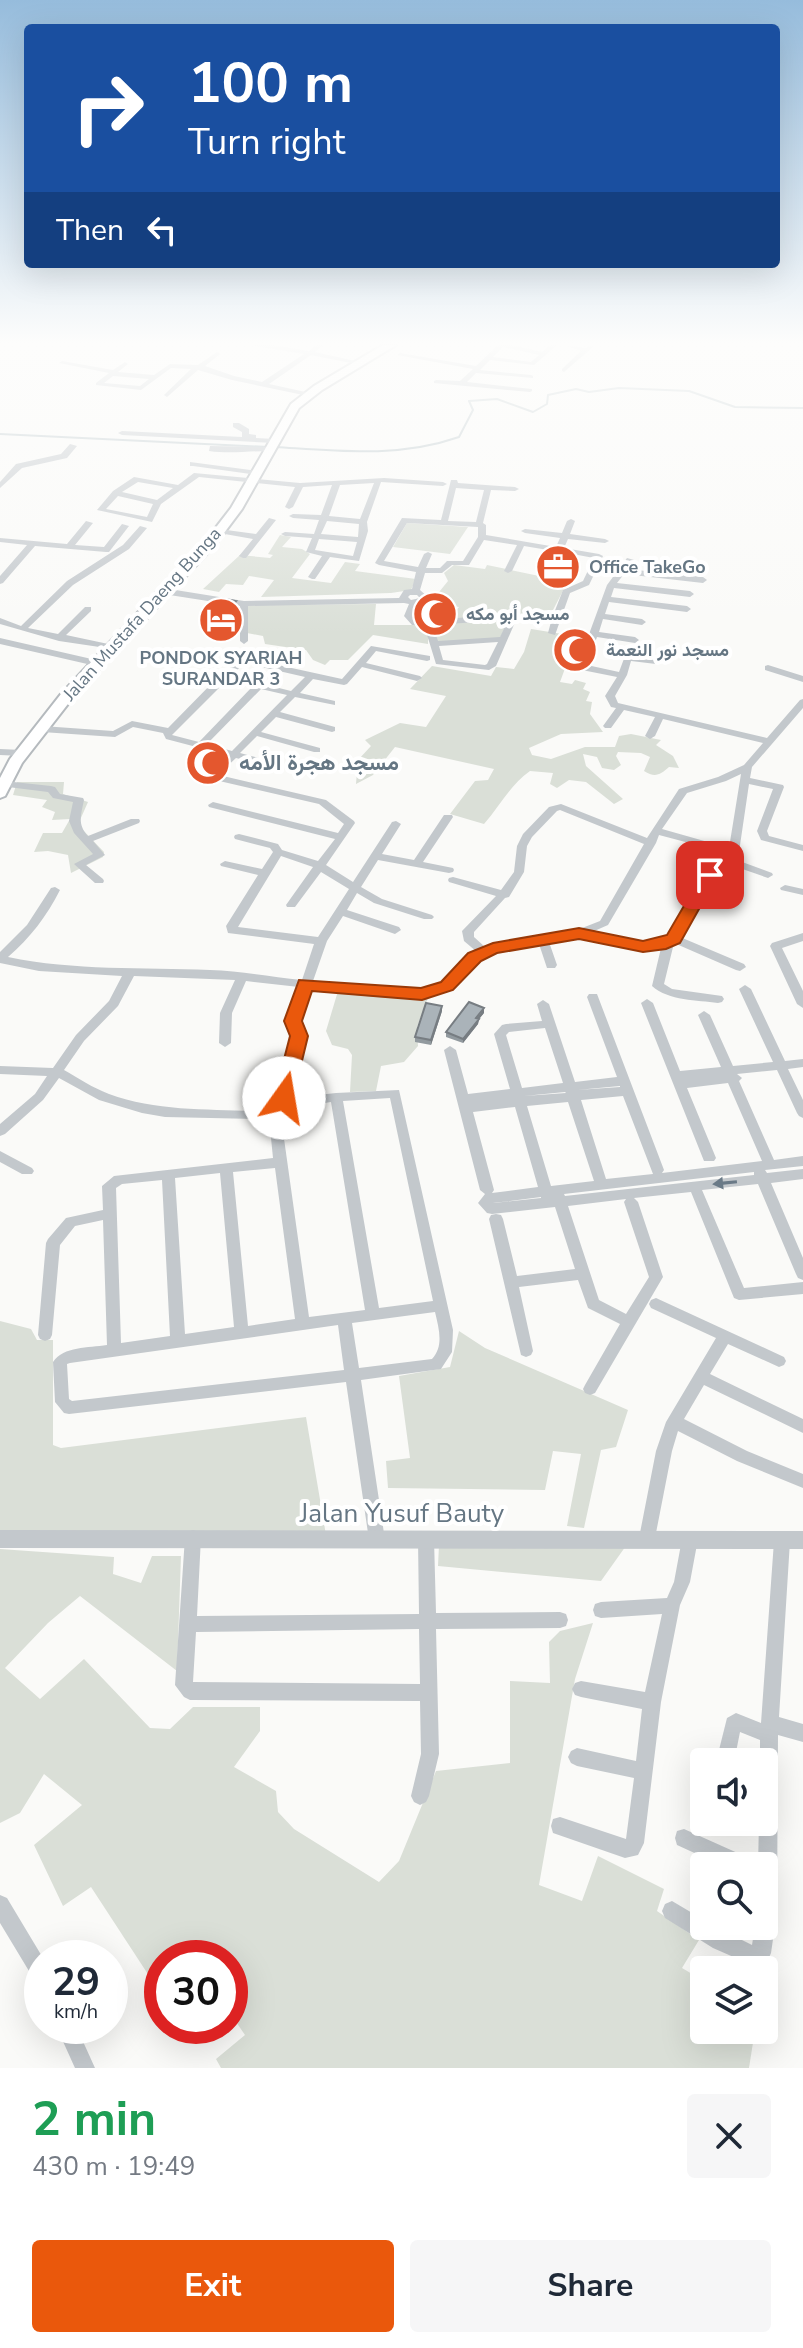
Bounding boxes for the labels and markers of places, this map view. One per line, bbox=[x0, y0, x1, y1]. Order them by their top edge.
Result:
office icon: Office TakeGo bbox=[534, 543, 582, 591]
place label: Office TakeGo bbox=[589, 555, 706, 579]
mosque icon: مسجد أبو مكه bbox=[411, 590, 459, 638]
hotel icon: PONDOK SYARIAH SURANDAR 3 bbox=[197, 596, 245, 644]
place label: مسجد أبو مكه bbox=[466, 602, 570, 626]
mosque icon: مسجد نور النعمة bbox=[551, 626, 599, 674]
place label: مسجد نور النعمة bbox=[606, 638, 729, 662]
place label: PONDOK SYARIAH SURANDAR 3 bbox=[140, 646, 303, 691]
mosque icon: مسجد هجرة الأمه bbox=[184, 739, 232, 787]
place label: مسجد هجرة الأمه bbox=[239, 748, 399, 778]
pin bbox=[676, 841, 744, 909]

